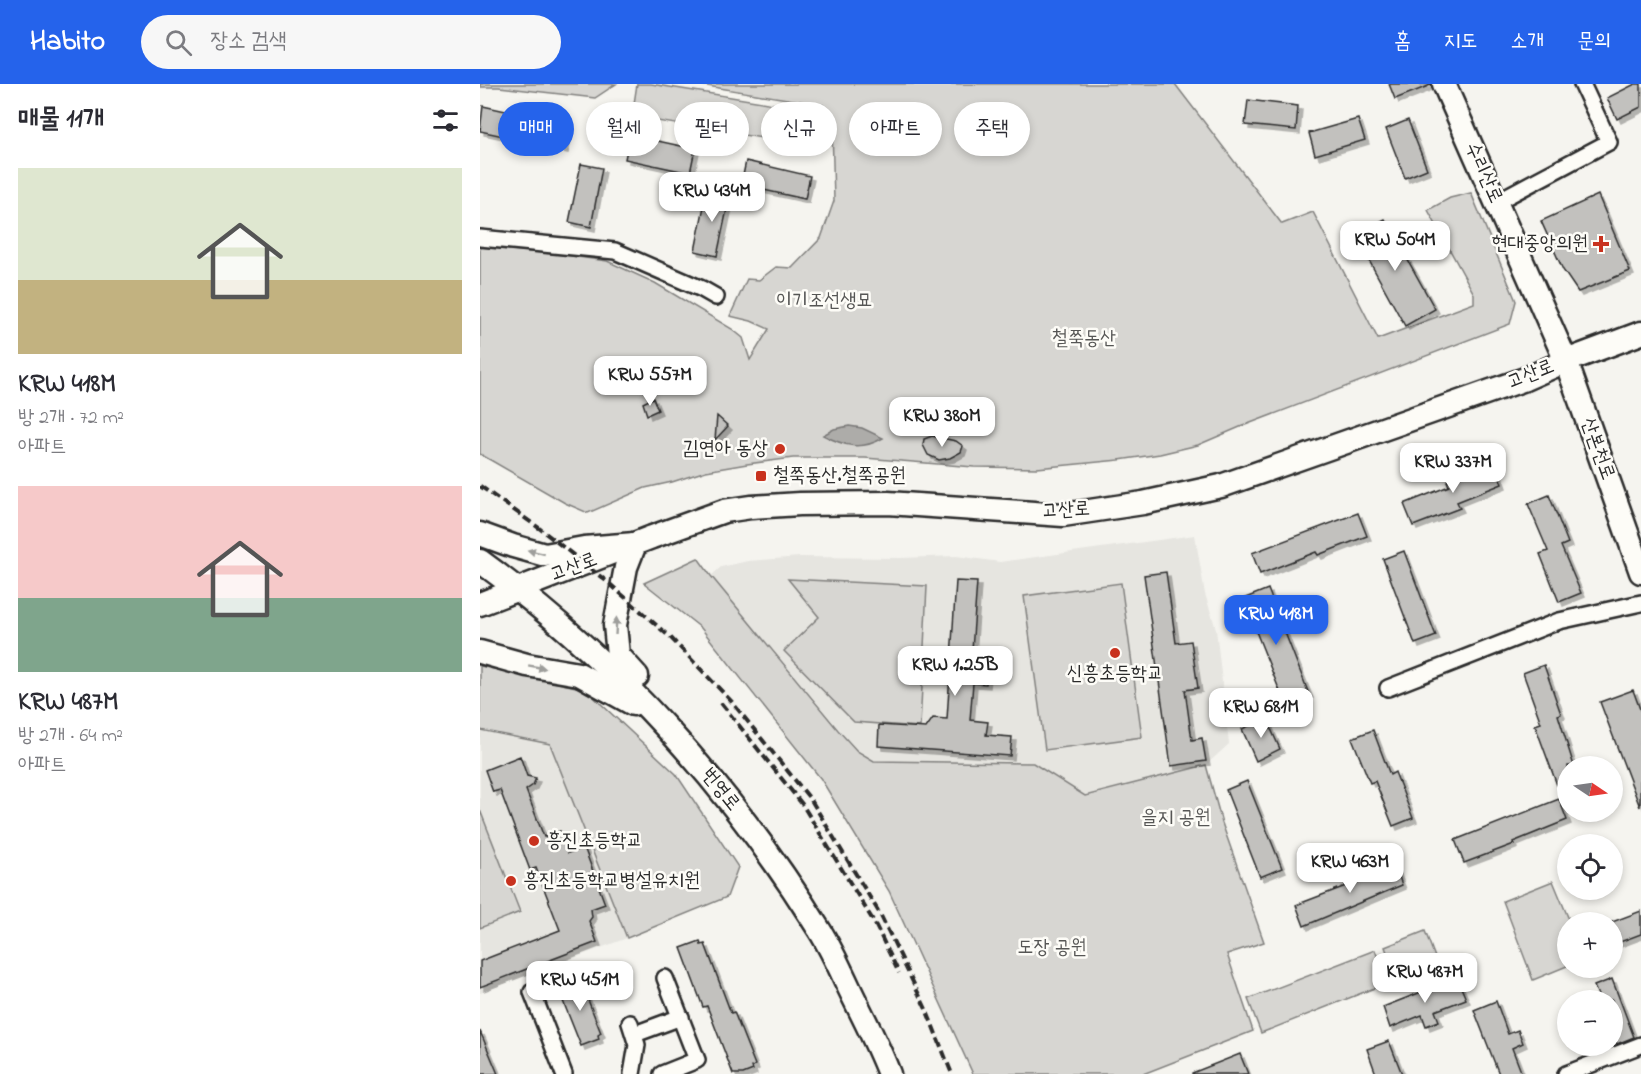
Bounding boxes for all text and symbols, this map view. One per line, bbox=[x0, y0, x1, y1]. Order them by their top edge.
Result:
search box bbox=[141, 15, 561, 69]
text: Habito bbox=[30, 22, 105, 63]
icon: search bbox=[162, 26, 195, 59]
text: 장소 검색 bbox=[210, 26, 287, 58]
text: 홈 bbox=[1394, 27, 1411, 57]
text: 지도 bbox=[1444, 27, 1477, 57]
text: 소개 bbox=[1510, 27, 1544, 57]
text: 문의 bbox=[1577, 27, 1611, 57]
text: 매물 11개 bbox=[18, 101, 104, 139]
chip: 매매 bbox=[498, 102, 574, 156]
chip: 월세 bbox=[586, 102, 662, 156]
chip: 필터 bbox=[674, 102, 749, 156]
chip: 신규 bbox=[761, 102, 837, 156]
chip: 아파트 bbox=[849, 102, 942, 156]
chip: 주택 bbox=[954, 102, 1030, 156]
icon: filters bbox=[429, 104, 462, 137]
street label: 수리산로 bbox=[1457, 138, 1509, 208]
pin: KRW 434M bbox=[650, 172, 774, 223]
text: KRW 434M bbox=[673, 177, 751, 206]
icon: home bbox=[186, 207, 294, 315]
pin: KRW 504M bbox=[1333, 221, 1457, 272]
text: KRW 504M bbox=[1354, 226, 1436, 255]
place label: 현대중앙의원 bbox=[1491, 230, 1588, 259]
marker: 현대중앙의원 bbox=[1592, 235, 1610, 253]
park label: 이기조선생묘 bbox=[776, 287, 872, 316]
park label: 철쭉동산 bbox=[1052, 325, 1116, 354]
street label: 고산로 bbox=[1503, 353, 1559, 397]
pin: KRW 557M bbox=[588, 356, 712, 407]
text: KRW 557M bbox=[608, 361, 692, 390]
text: KRW 418M bbox=[18, 366, 116, 404]
pin: KRW 380M bbox=[880, 397, 1004, 448]
text: KRW 380M bbox=[903, 402, 981, 431]
text: 방 2개 · 72 m² bbox=[18, 404, 124, 433]
street label: 산본천로 bbox=[1572, 414, 1622, 484]
text: 아파트 bbox=[18, 433, 66, 462]
place label: 김연아 동상 bbox=[683, 435, 768, 464]
marker: 김연아 동상 bbox=[773, 442, 787, 456]
pin: KRW 337M bbox=[1391, 443, 1515, 494]
text: KRW 337M bbox=[1414, 448, 1492, 477]
place label: 철쭉동산.철쭉공원 bbox=[773, 462, 906, 491]
marker: 철쭉동산.철쭉공원 bbox=[754, 469, 768, 483]
street label: 고산로 bbox=[1041, 495, 1091, 527]
icon: home bbox=[186, 525, 294, 633]
street label: 고산로 bbox=[546, 546, 602, 590]
one-way arrow bbox=[526, 547, 545, 556]
pin: KRW 418M bbox=[1214, 595, 1338, 646]
text: KRW 418M bbox=[1238, 600, 1314, 629]
one-way arrow bbox=[612, 616, 621, 635]
pin: KRW 1.25B bbox=[886, 646, 1024, 697]
marker: 신흥초등학교 bbox=[1108, 646, 1122, 660]
text: KRW 1.25B bbox=[912, 651, 998, 680]
place label: 신흥초등학교 bbox=[1067, 660, 1163, 689]
one-way arrow bbox=[527, 662, 546, 671]
text: KRW 487M bbox=[18, 684, 119, 722]
pin: KRW 681M bbox=[1199, 688, 1323, 739]
text: KRW 681M bbox=[1223, 693, 1299, 722]
text: 방 2개 · 64 m² bbox=[18, 722, 123, 751]
text: 아파트 bbox=[18, 751, 66, 780]
north arrow bbox=[1557, 756, 1623, 822]
map controls bbox=[1557, 756, 1623, 1056]
street label: 번영로 bbox=[694, 762, 746, 818]
park label: 을지 공원 bbox=[1141, 804, 1211, 833]
place label: 흥진초등학교 bbox=[546, 827, 643, 856]
marker: 흥진초등학교 bbox=[527, 834, 541, 848]
button: locate bbox=[1557, 834, 1623, 900]
pin: KRW 463M bbox=[1288, 843, 1412, 894]
text: KRW 463M bbox=[1311, 848, 1389, 877]
place label: 흥진초등학교병설유치원 bbox=[523, 867, 700, 896]
marker: 흥진초등학교병설유치원 bbox=[504, 874, 518, 888]
button: + bbox=[1557, 912, 1623, 978]
park label: 도장 공원 bbox=[1017, 934, 1087, 963]
pin: KRW 487M bbox=[1363, 953, 1487, 1004]
text: KRW 487M bbox=[1386, 958, 1464, 987]
pin: KRW 451M bbox=[518, 961, 642, 1012]
text: KRW 451M bbox=[540, 966, 620, 995]
button: − bbox=[1557, 990, 1623, 1056]

